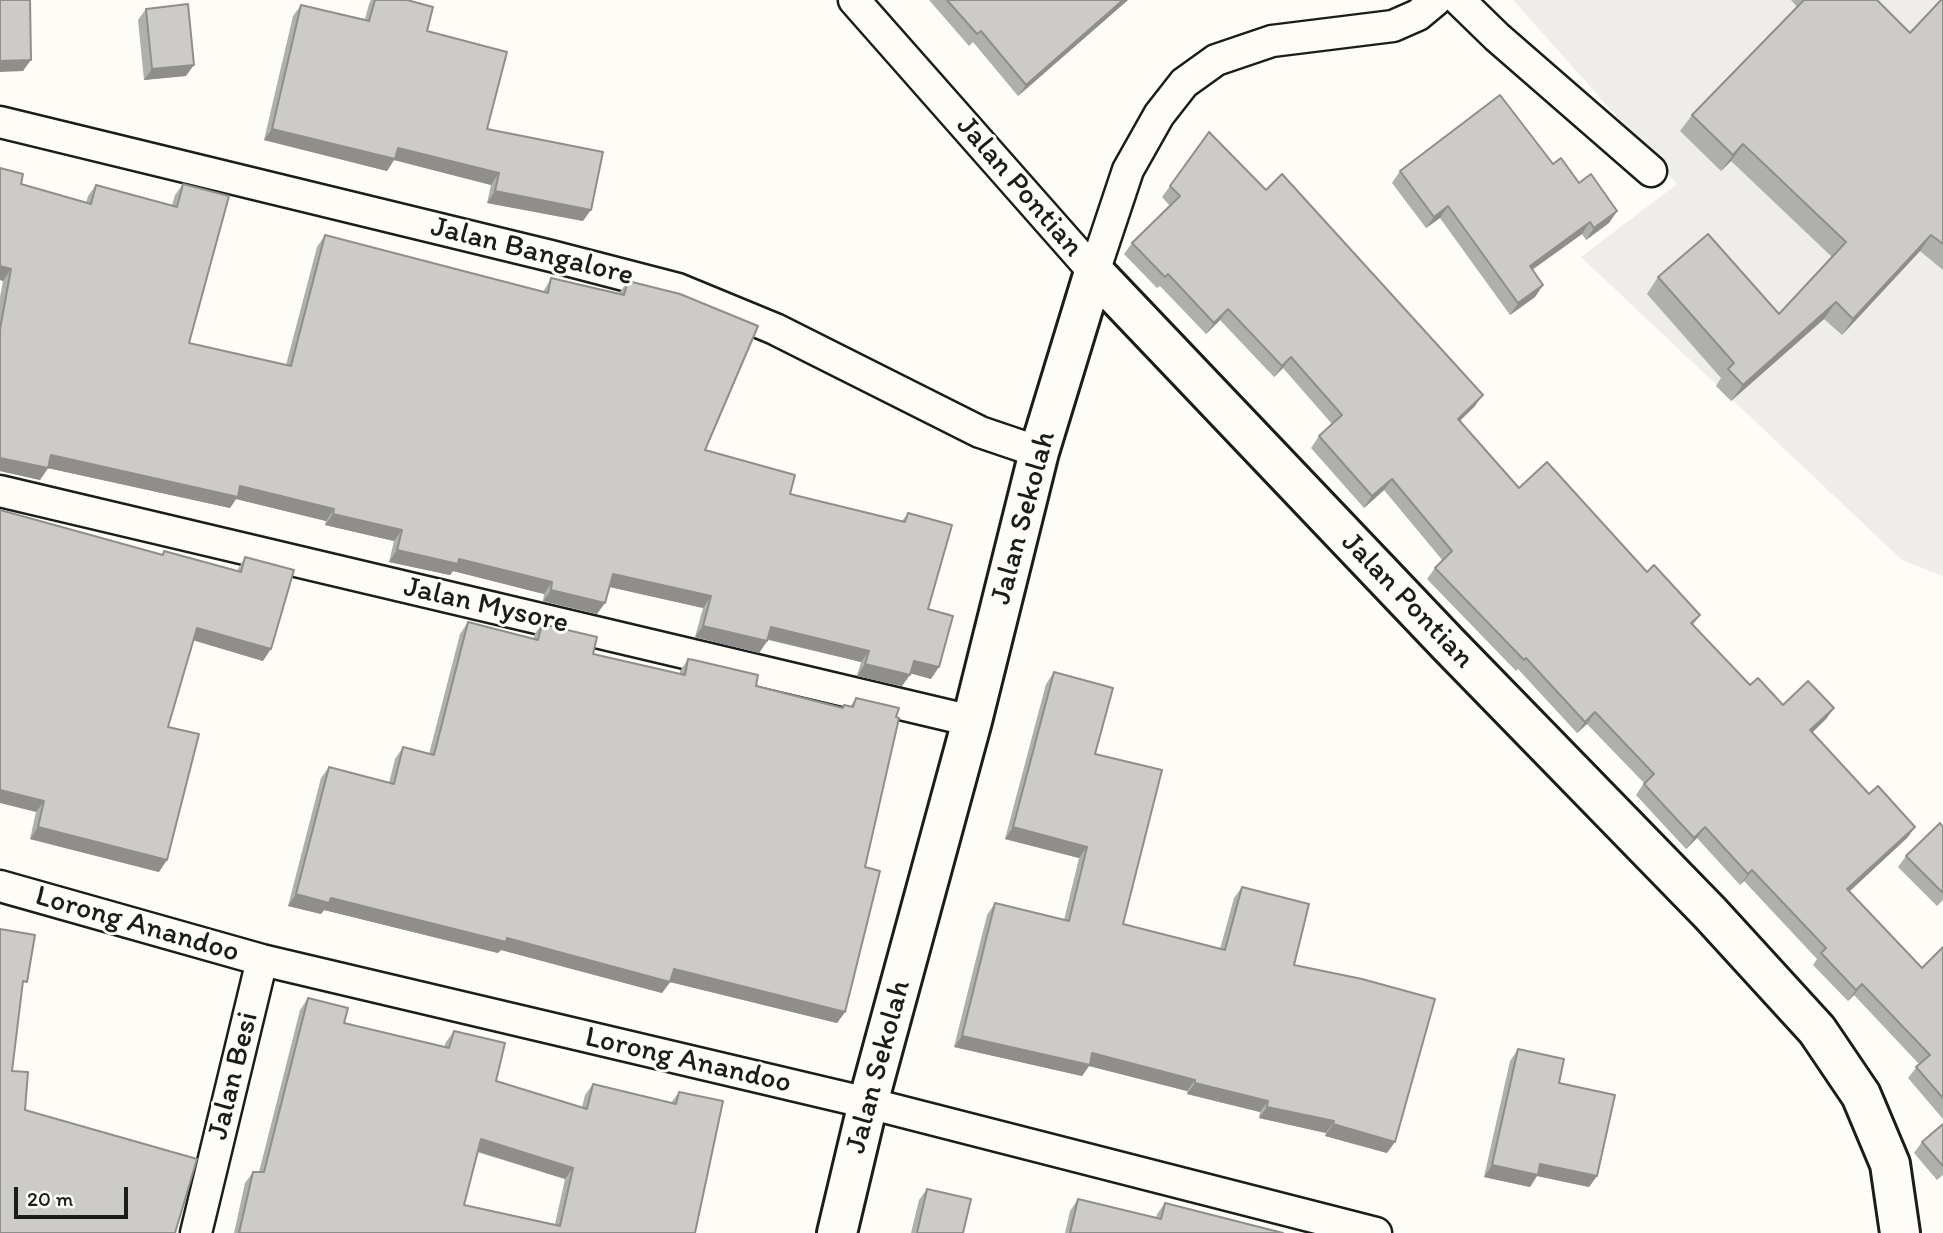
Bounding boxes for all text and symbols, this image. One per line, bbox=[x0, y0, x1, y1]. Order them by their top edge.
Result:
street label: Jalan Pontian bbox=[948, 109, 1090, 265]
street label: Jalan Bangalore bbox=[427, 209, 637, 295]
street label: Jalan Sekolah bbox=[984, 428, 1064, 608]
street label: Jalan Pontian bbox=[1333, 525, 1481, 677]
street label: Jalan Mysore bbox=[400, 570, 572, 642]
street label: Lorong Anandoo bbox=[31, 879, 243, 971]
street label: Jalan Sekolah bbox=[839, 977, 919, 1157]
street label: Jalan Besi bbox=[201, 1008, 267, 1144]
street label: Lorong Anandoo bbox=[581, 1020, 795, 1102]
scale bar bbox=[18, 1174, 131, 1218]
text: 20 m bbox=[27, 1186, 73, 1211]

